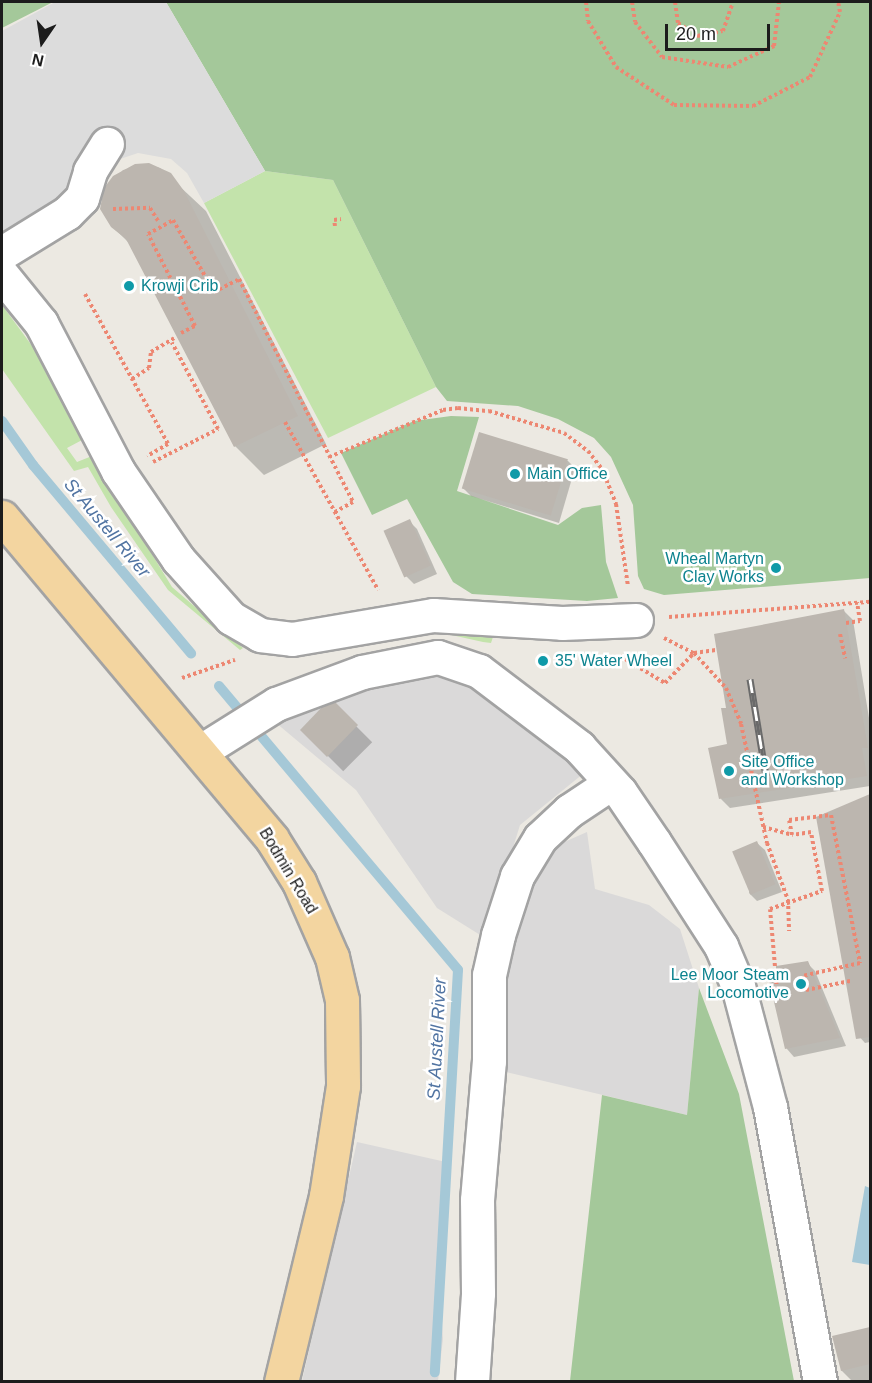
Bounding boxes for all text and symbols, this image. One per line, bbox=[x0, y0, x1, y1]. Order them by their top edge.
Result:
north arrow bbox=[12, 12, 72, 72]
scale bar bbox=[668, 12, 773, 50]
text: 20 m bbox=[676, 24, 716, 44]
text: N bbox=[30, 50, 45, 70]
place label: Krowji Crib bbox=[141, 276, 218, 296]
marker: Krowji Crib bbox=[122, 279, 136, 293]
place label: Main Office bbox=[527, 464, 608, 484]
marker: Main Office bbox=[508, 467, 522, 481]
water label: St Austell River bbox=[59, 474, 155, 582]
place label: Wheal Martyn Clay Works bbox=[665, 549, 764, 587]
marker: Wheal Martyn Clay Works bbox=[769, 561, 783, 575]
place label: 35' Water Wheel bbox=[555, 651, 672, 671]
marker: 35' Water Wheel bbox=[536, 654, 550, 668]
place label: Site Office and Workshop bbox=[741, 752, 844, 790]
marker: Site Office and Workshop bbox=[722, 764, 736, 778]
street label: Bodmin Road bbox=[255, 825, 321, 917]
place label: Lee Moor Steam Locomotive bbox=[671, 965, 789, 1003]
water label: St Austell River bbox=[423, 977, 451, 1101]
marker: Lee Moor Steam Locomotive bbox=[794, 977, 808, 991]

